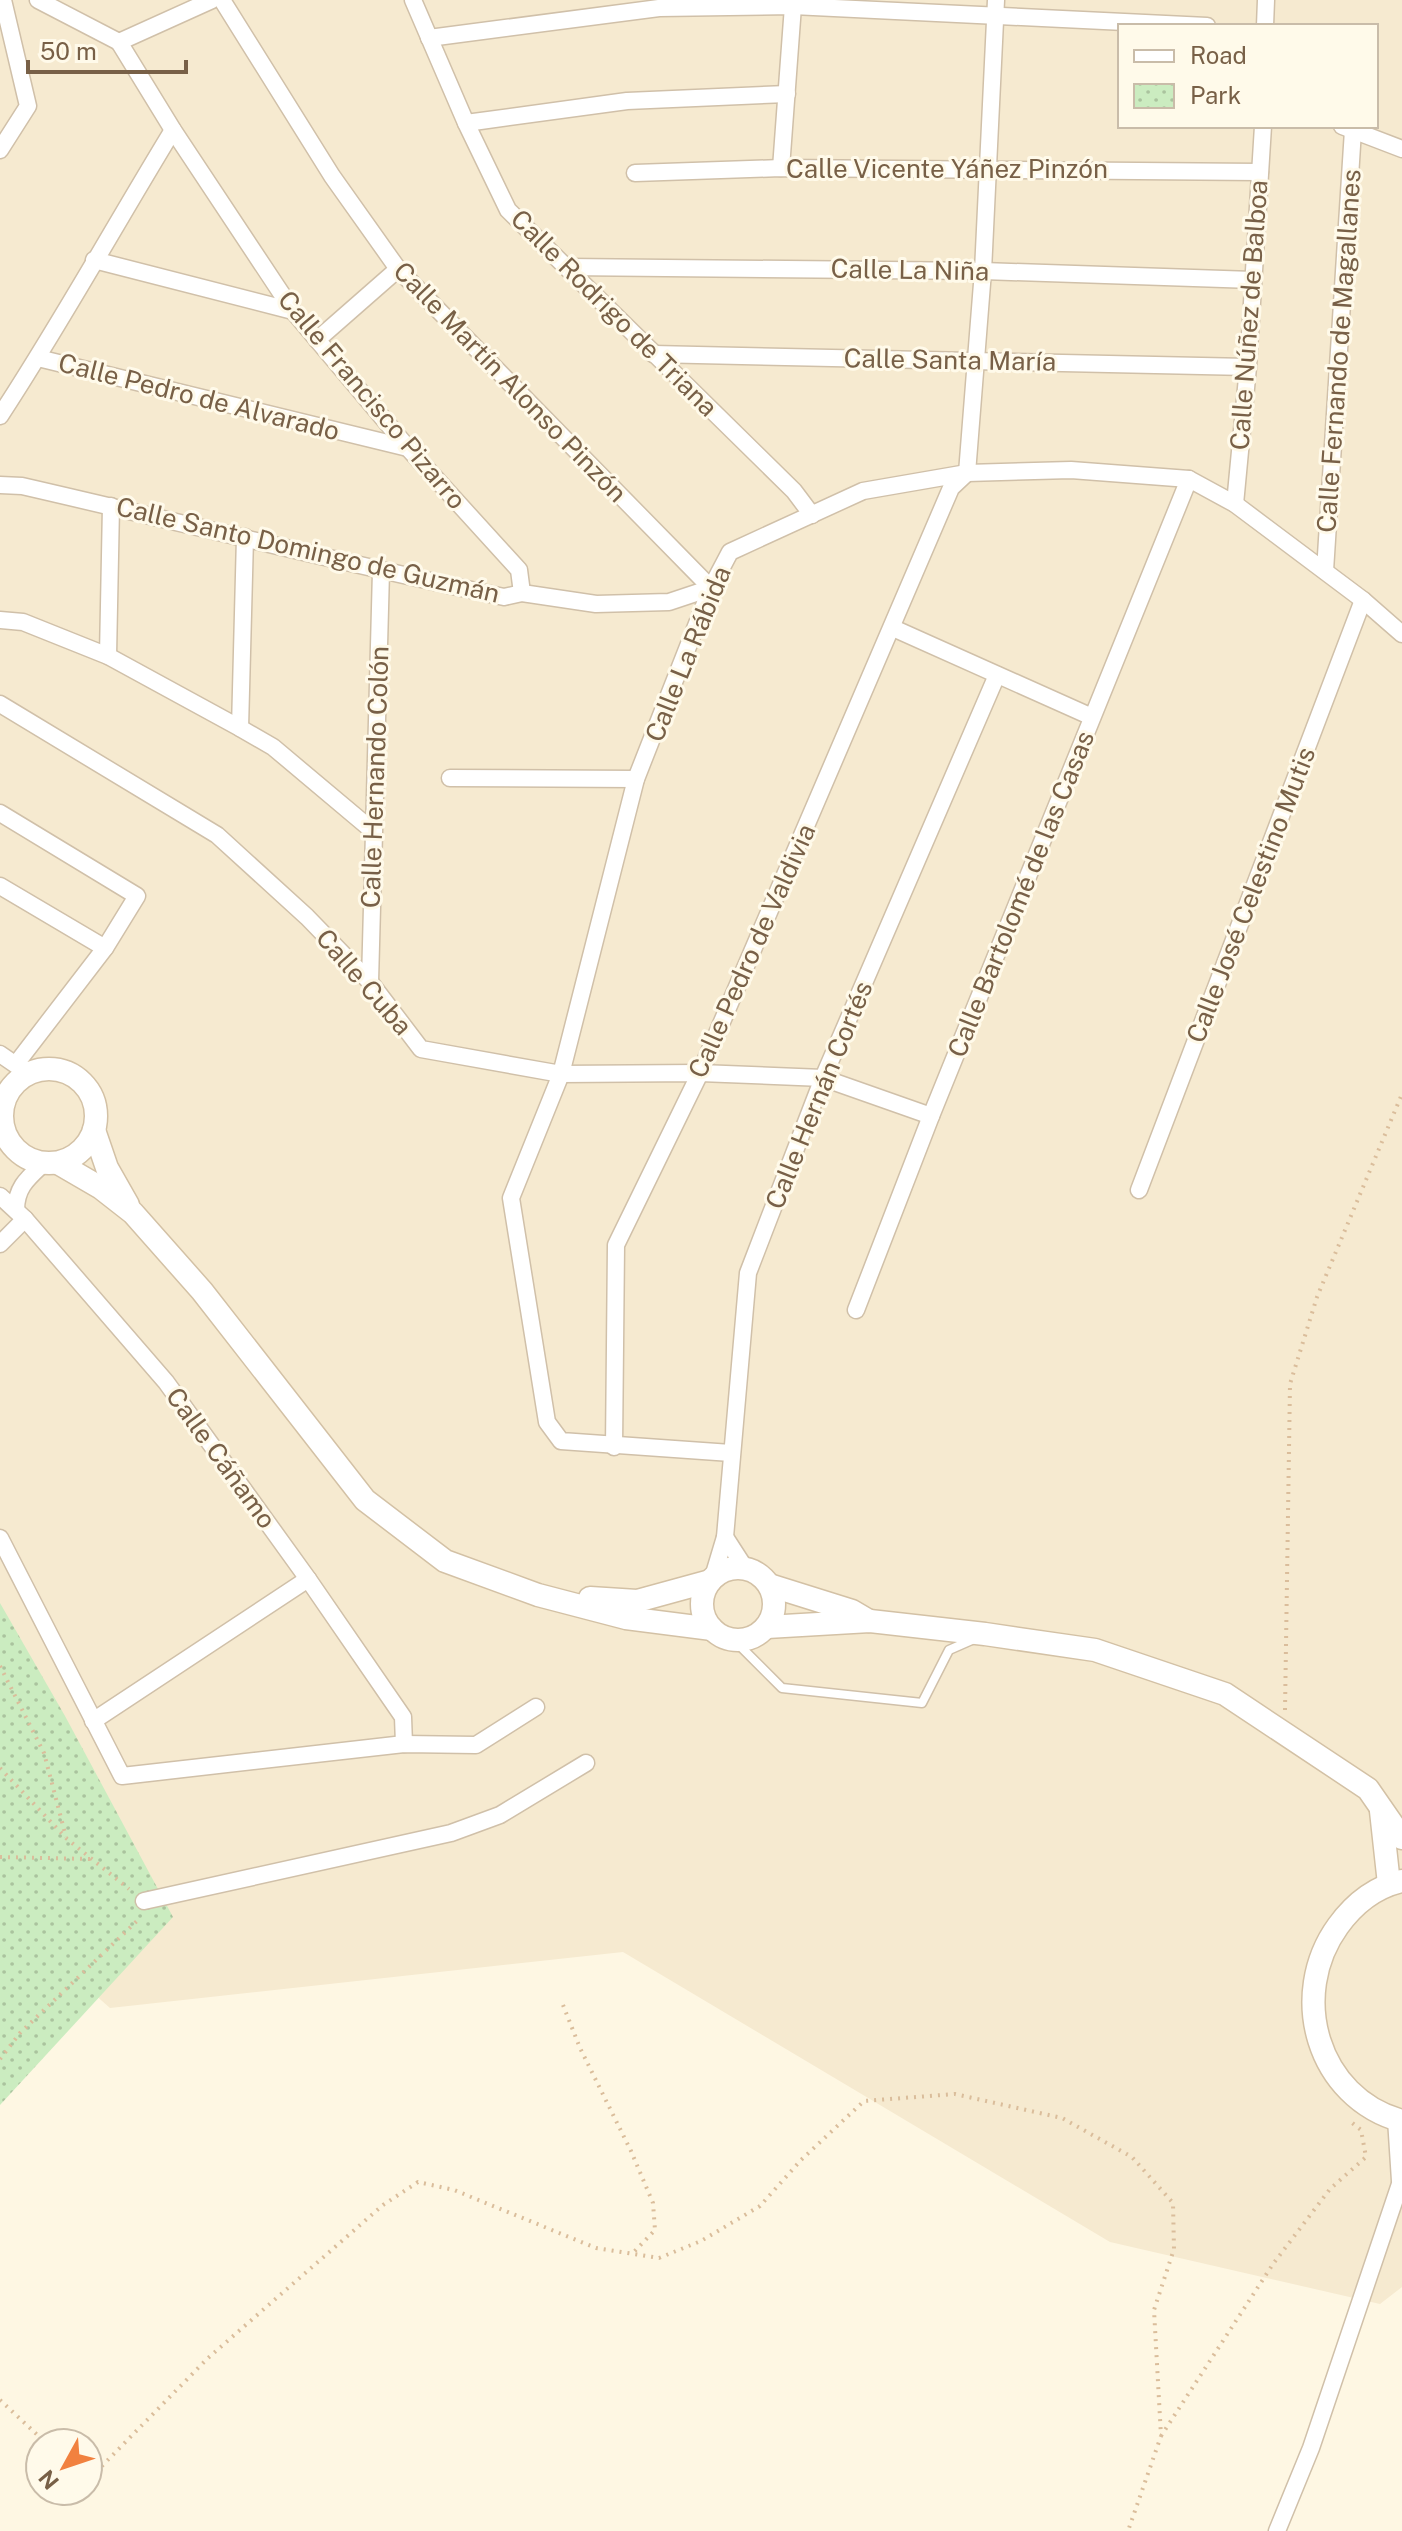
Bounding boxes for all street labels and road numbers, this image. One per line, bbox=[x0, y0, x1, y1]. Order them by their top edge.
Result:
street label: Calle Vicente Yáñez Pinzón bbox=[786, 153, 1108, 184]
street label: Calle Fernando de Magallanes bbox=[1310, 168, 1367, 534]
street label: Calle Núñez de Balboa bbox=[1224, 179, 1273, 451]
street label: Calle Rodrigo de Triana bbox=[505, 203, 724, 422]
street label: Calle La Niña bbox=[830, 253, 990, 286]
street label: Calle Martín Alonso Pinzón bbox=[387, 255, 633, 508]
street label: Calle Francisco Pizarro bbox=[272, 284, 473, 515]
street label: Calle Santa María bbox=[843, 342, 1057, 377]
street label: Calle Pedro de Alvarado bbox=[55, 347, 343, 446]
street label: Calle Santo Domingo de Guzmán bbox=[113, 490, 503, 609]
street label: Calle La Rábida bbox=[638, 562, 737, 746]
street label: Calle Hernando Colón bbox=[354, 645, 395, 909]
street label: Calle Bartolomé de las Casas bbox=[941, 726, 1100, 1061]
street label: Calle José Celestino Mutis bbox=[1180, 743, 1321, 1047]
street label: Calle Pedro de Valdivia bbox=[682, 819, 822, 1083]
street label: Calle Cuba bbox=[310, 922, 419, 1041]
street label: Calle Hernán Cortés bbox=[759, 976, 878, 1213]
street label: Calle Cáñamo bbox=[160, 1381, 283, 1534]

